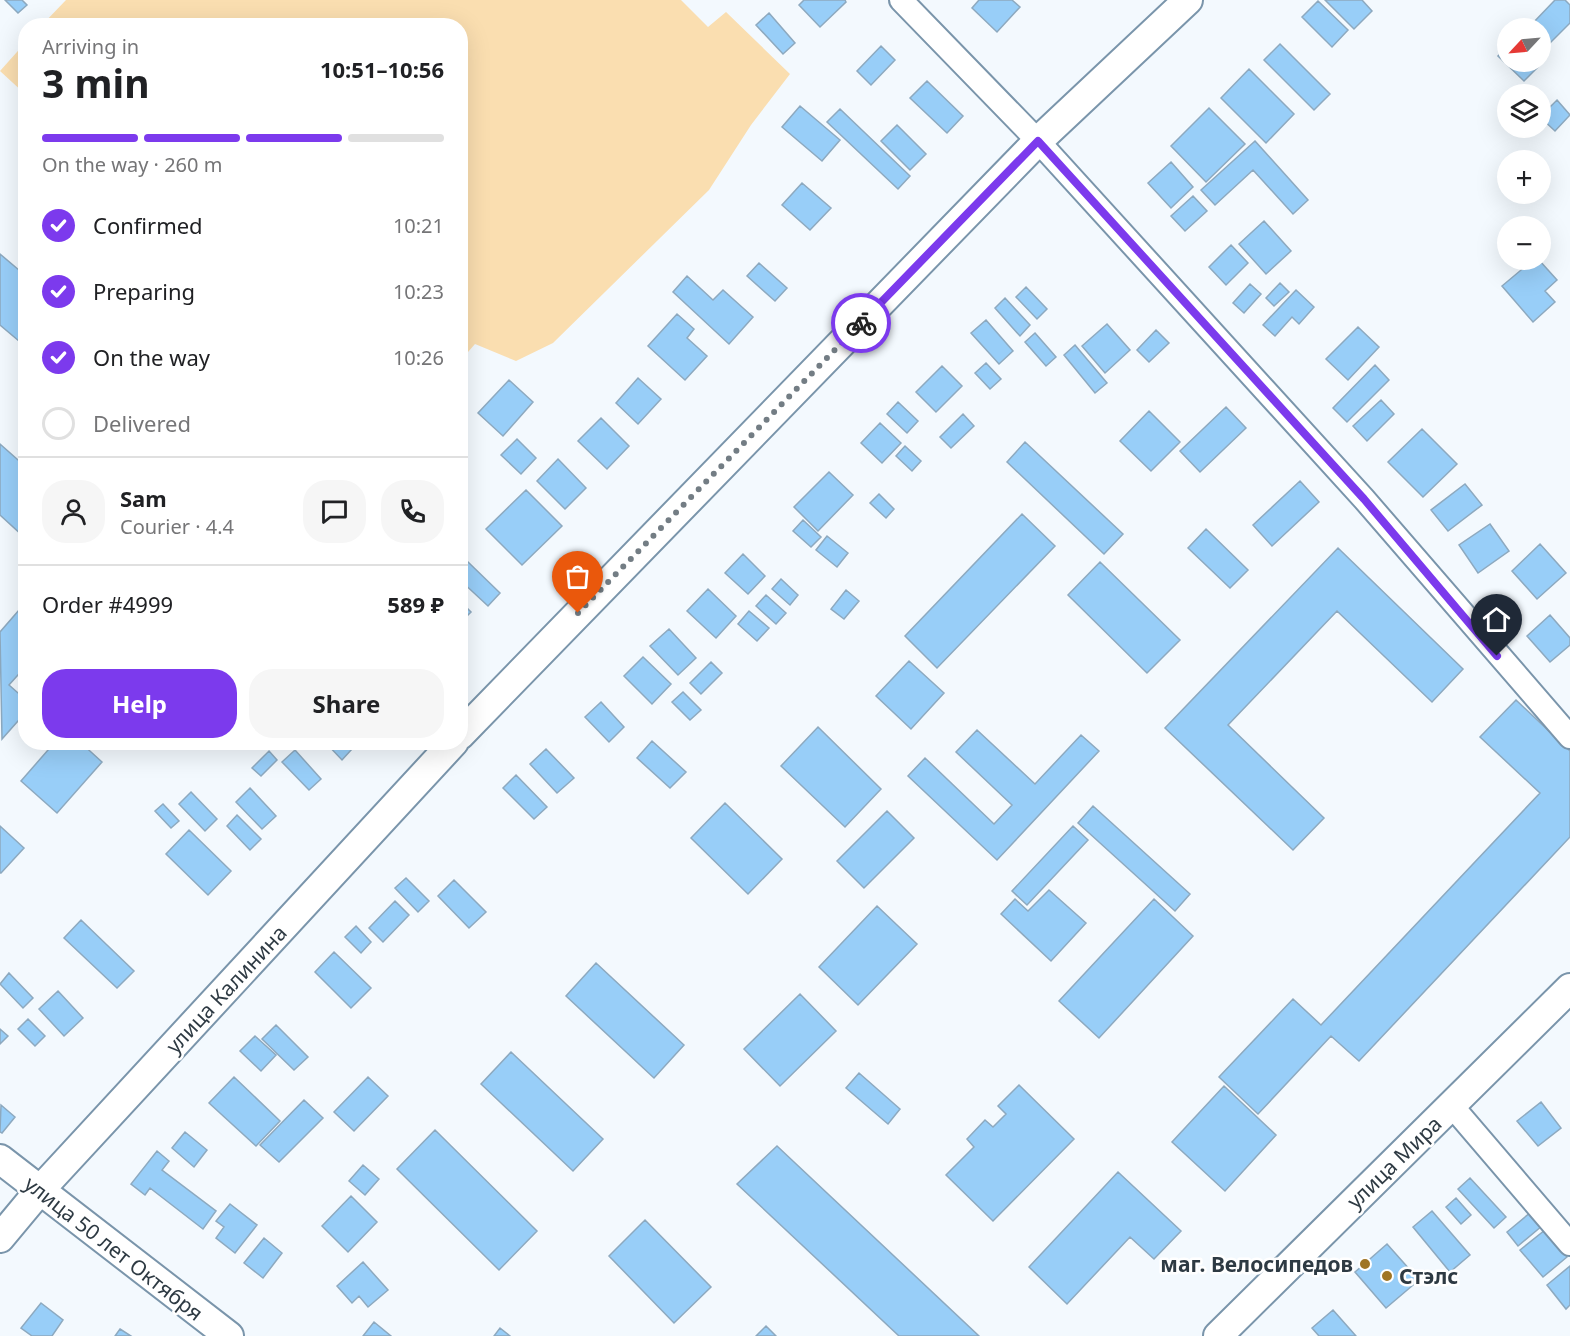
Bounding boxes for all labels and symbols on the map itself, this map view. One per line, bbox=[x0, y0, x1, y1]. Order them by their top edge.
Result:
north arrow bbox=[1497, 18, 1551, 72]
courier bbox=[831, 293, 891, 353]
pin bbox=[552, 551, 603, 613]
pin bbox=[1471, 594, 1522, 656]
street label: улица Калинина bbox=[159, 919, 293, 1059]
street label: улица Мира bbox=[1341, 1110, 1447, 1214]
street label: улица 50 лет Октября bbox=[19, 1169, 209, 1327]
place label: маг. Велосипедов bbox=[1160, 1250, 1353, 1278]
marker: маг. Велосипедов bbox=[1358, 1257, 1372, 1271]
place label: Стэлс bbox=[1399, 1262, 1458, 1290]
marker: Стэлс bbox=[1380, 1269, 1394, 1283]

